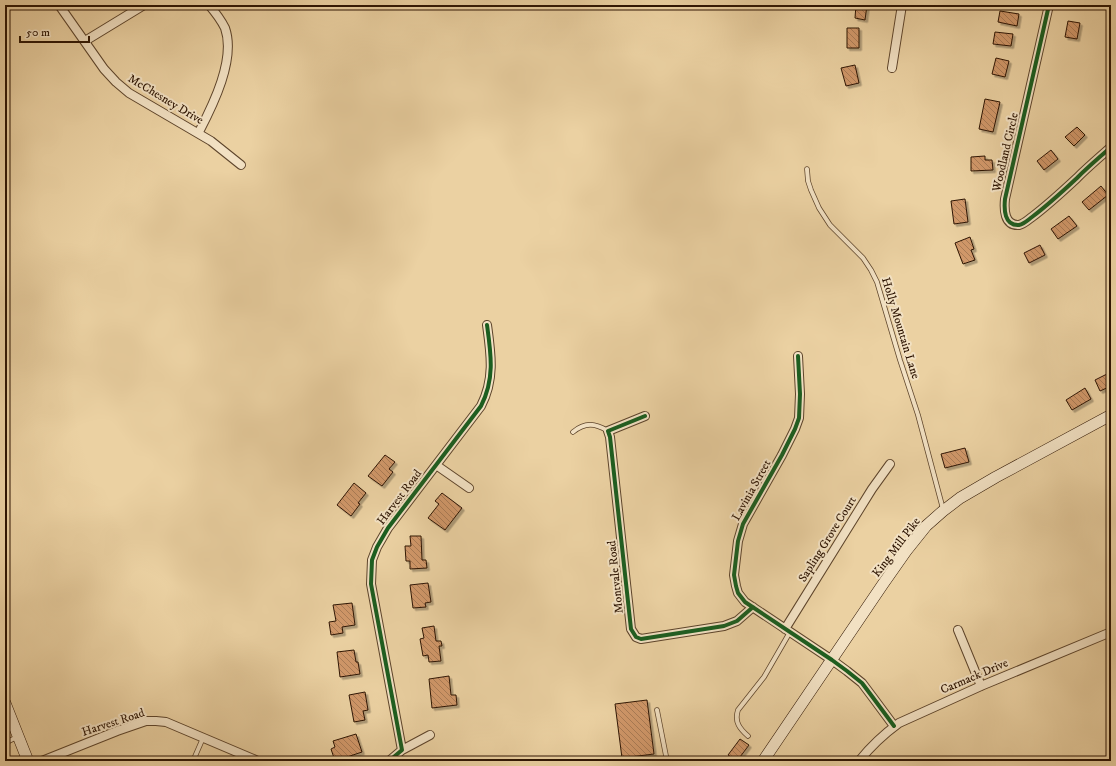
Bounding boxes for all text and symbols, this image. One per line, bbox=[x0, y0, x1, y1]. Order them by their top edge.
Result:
scale bar bbox=[20, 18, 89, 44]
text: 50 m bbox=[26, 25, 50, 40]
street label: McChesney Drive bbox=[125, 71, 206, 128]
street label: Woodland Circle bbox=[989, 111, 1022, 194]
street label: Holly Mountain Lane bbox=[878, 276, 923, 381]
street label: Lavinia Street bbox=[729, 457, 774, 523]
street label: Harvest Road bbox=[374, 467, 425, 528]
street label: Sapling Grove Court bbox=[795, 494, 860, 585]
street label: King Mill Pike bbox=[869, 514, 924, 580]
street label: Montvale Road bbox=[604, 540, 627, 614]
street label: Carmack Drive bbox=[938, 655, 1010, 697]
street label: Harvest Road bbox=[80, 705, 147, 740]

